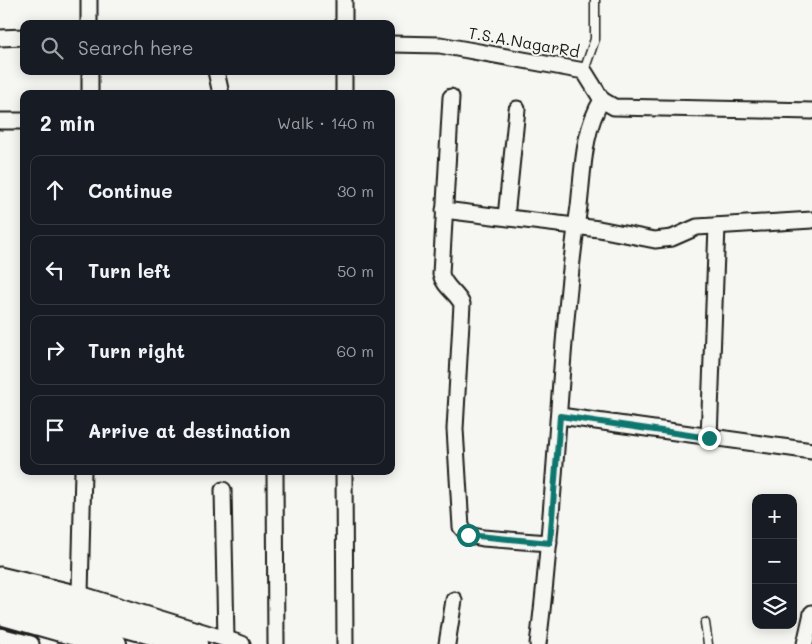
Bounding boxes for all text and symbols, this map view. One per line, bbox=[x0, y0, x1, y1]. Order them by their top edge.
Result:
search box bbox=[20, 20, 395, 75]
street label: T.S.A.NagarRd bbox=[467, 21, 581, 62]
icon: search bbox=[38, 34, 66, 62]
text: Search here bbox=[78, 35, 194, 60]
text: 2 min bbox=[40, 109, 95, 136]
text: Walk · 140 m bbox=[277, 112, 375, 133]
icon: ahead bbox=[41, 176, 69, 204]
text: Continue bbox=[88, 178, 173, 203]
text: 30 m bbox=[337, 180, 374, 201]
icon: left bbox=[41, 256, 69, 284]
text: Turn left bbox=[88, 258, 171, 283]
text: 50 m bbox=[337, 260, 374, 281]
icon: right bbox=[41, 336, 69, 364]
text: Turn right bbox=[88, 338, 185, 363]
text: 60 m bbox=[337, 340, 374, 361]
icon: arrive bbox=[41, 416, 69, 444]
text: Arrive at destination bbox=[88, 418, 291, 443]
route end bbox=[698, 427, 721, 450]
map controls bbox=[752, 494, 797, 629]
button: + bbox=[752, 494, 797, 539]
route start bbox=[457, 524, 480, 547]
button: − bbox=[752, 539, 797, 584]
button: layers bbox=[752, 584, 797, 629]

